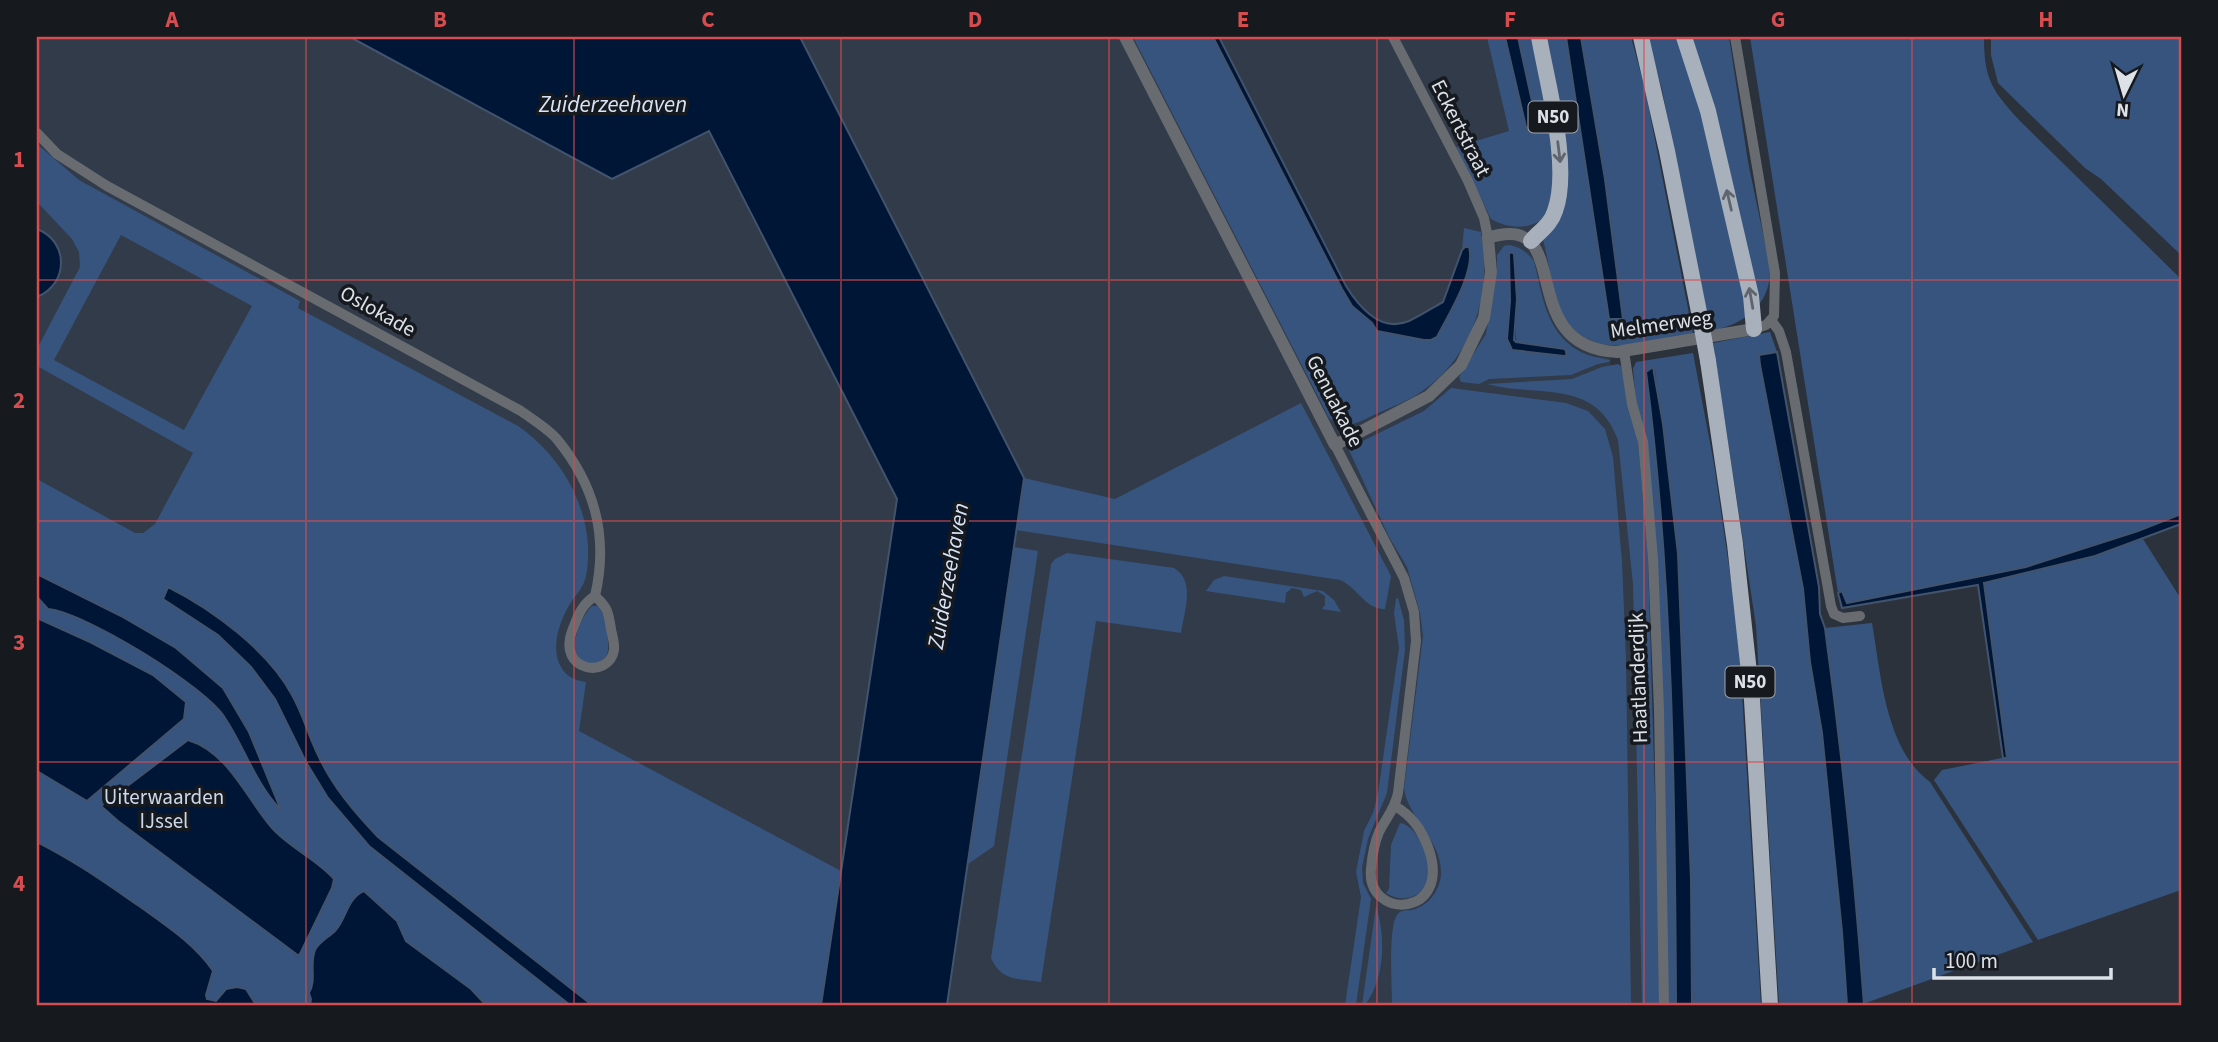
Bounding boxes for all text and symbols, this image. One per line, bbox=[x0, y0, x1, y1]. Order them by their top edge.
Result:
text: A bbox=[164, 3, 179, 36]
text: B bbox=[433, 3, 447, 36]
text: C bbox=[701, 3, 715, 36]
text: D bbox=[968, 3, 982, 36]
text: E bbox=[1237, 3, 1249, 36]
text: F bbox=[1504, 3, 1516, 36]
text: G bbox=[1771, 3, 1785, 36]
text: H bbox=[2038, 3, 2054, 36]
north arrow bbox=[2088, 60, 2158, 130]
street label: Eckertstraat bbox=[1424, 74, 1498, 182]
water label: Zuiderzeehaven bbox=[538, 88, 687, 121]
text: N bbox=[2115, 95, 2130, 123]
road number: N50 bbox=[1528, 102, 1578, 132]
one-way arrow bbox=[1552, 140, 1565, 163]
text: 1 bbox=[13, 143, 25, 176]
one-way arrow bbox=[1721, 189, 1734, 211]
street label: Oslokade bbox=[335, 278, 421, 344]
one-way arrow bbox=[1743, 287, 1757, 309]
street label: Melmerweg bbox=[1608, 302, 1714, 346]
street label: Genuakade bbox=[1299, 350, 1371, 452]
text: 2 bbox=[13, 384, 25, 417]
water label: Zuiderzeehaven bbox=[919, 500, 977, 653]
street label: Haatlanderdijk bbox=[1621, 612, 1655, 744]
text: 3 bbox=[13, 626, 25, 659]
road number: N50 bbox=[1726, 666, 1774, 698]
park label: Uiterwaarden IJssel bbox=[104, 782, 224, 836]
text: 4 bbox=[13, 867, 25, 900]
scale bar bbox=[1934, 937, 2111, 981]
text: 100 m bbox=[1945, 946, 1998, 976]

